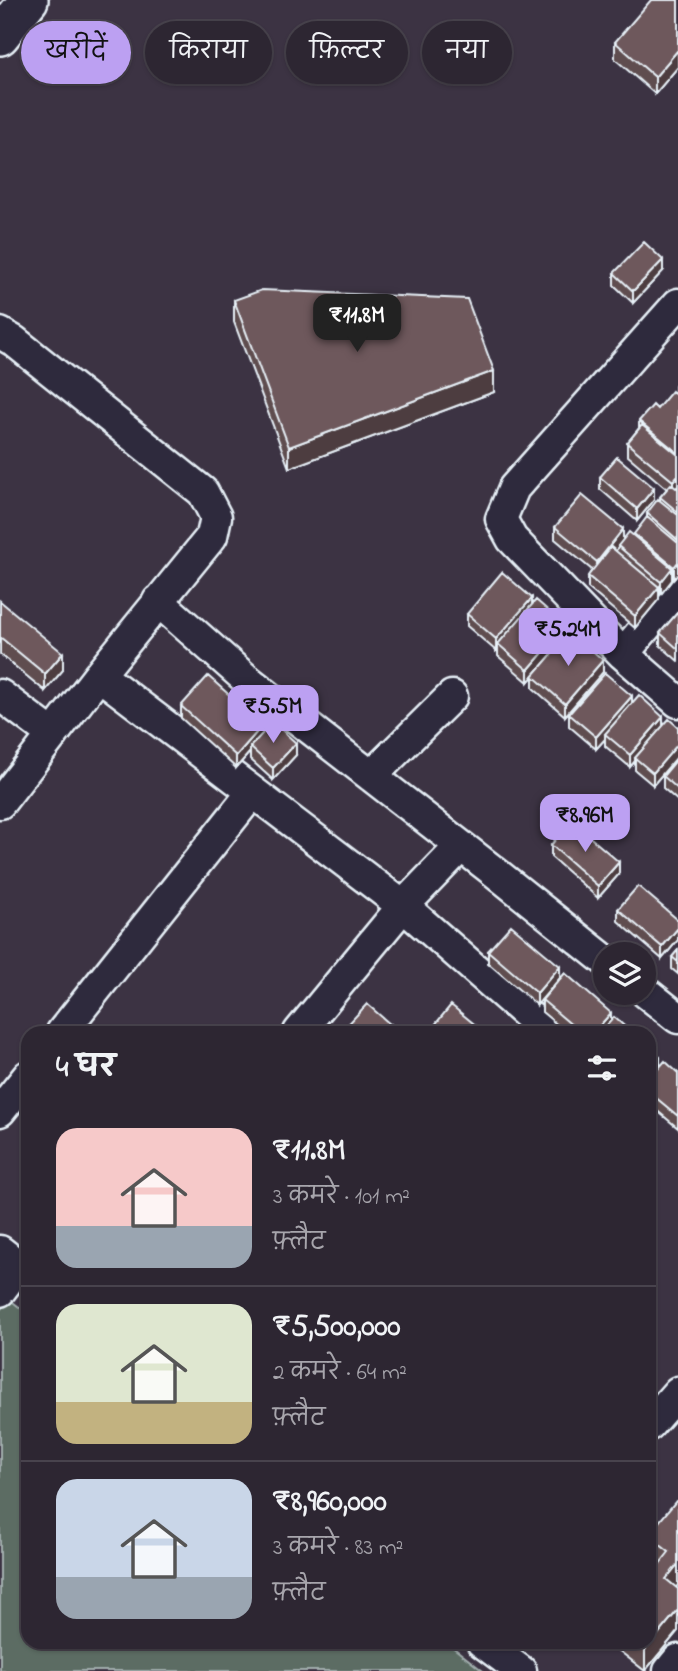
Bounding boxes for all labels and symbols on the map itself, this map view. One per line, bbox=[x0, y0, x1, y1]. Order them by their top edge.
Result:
pin: ₹11.8M bbox=[300, 294, 414, 354]
pin: ₹5.24M bbox=[511, 608, 625, 668]
pin: ₹5.5M bbox=[224, 686, 322, 745]
pin: ₹8.96M bbox=[528, 794, 642, 854]

